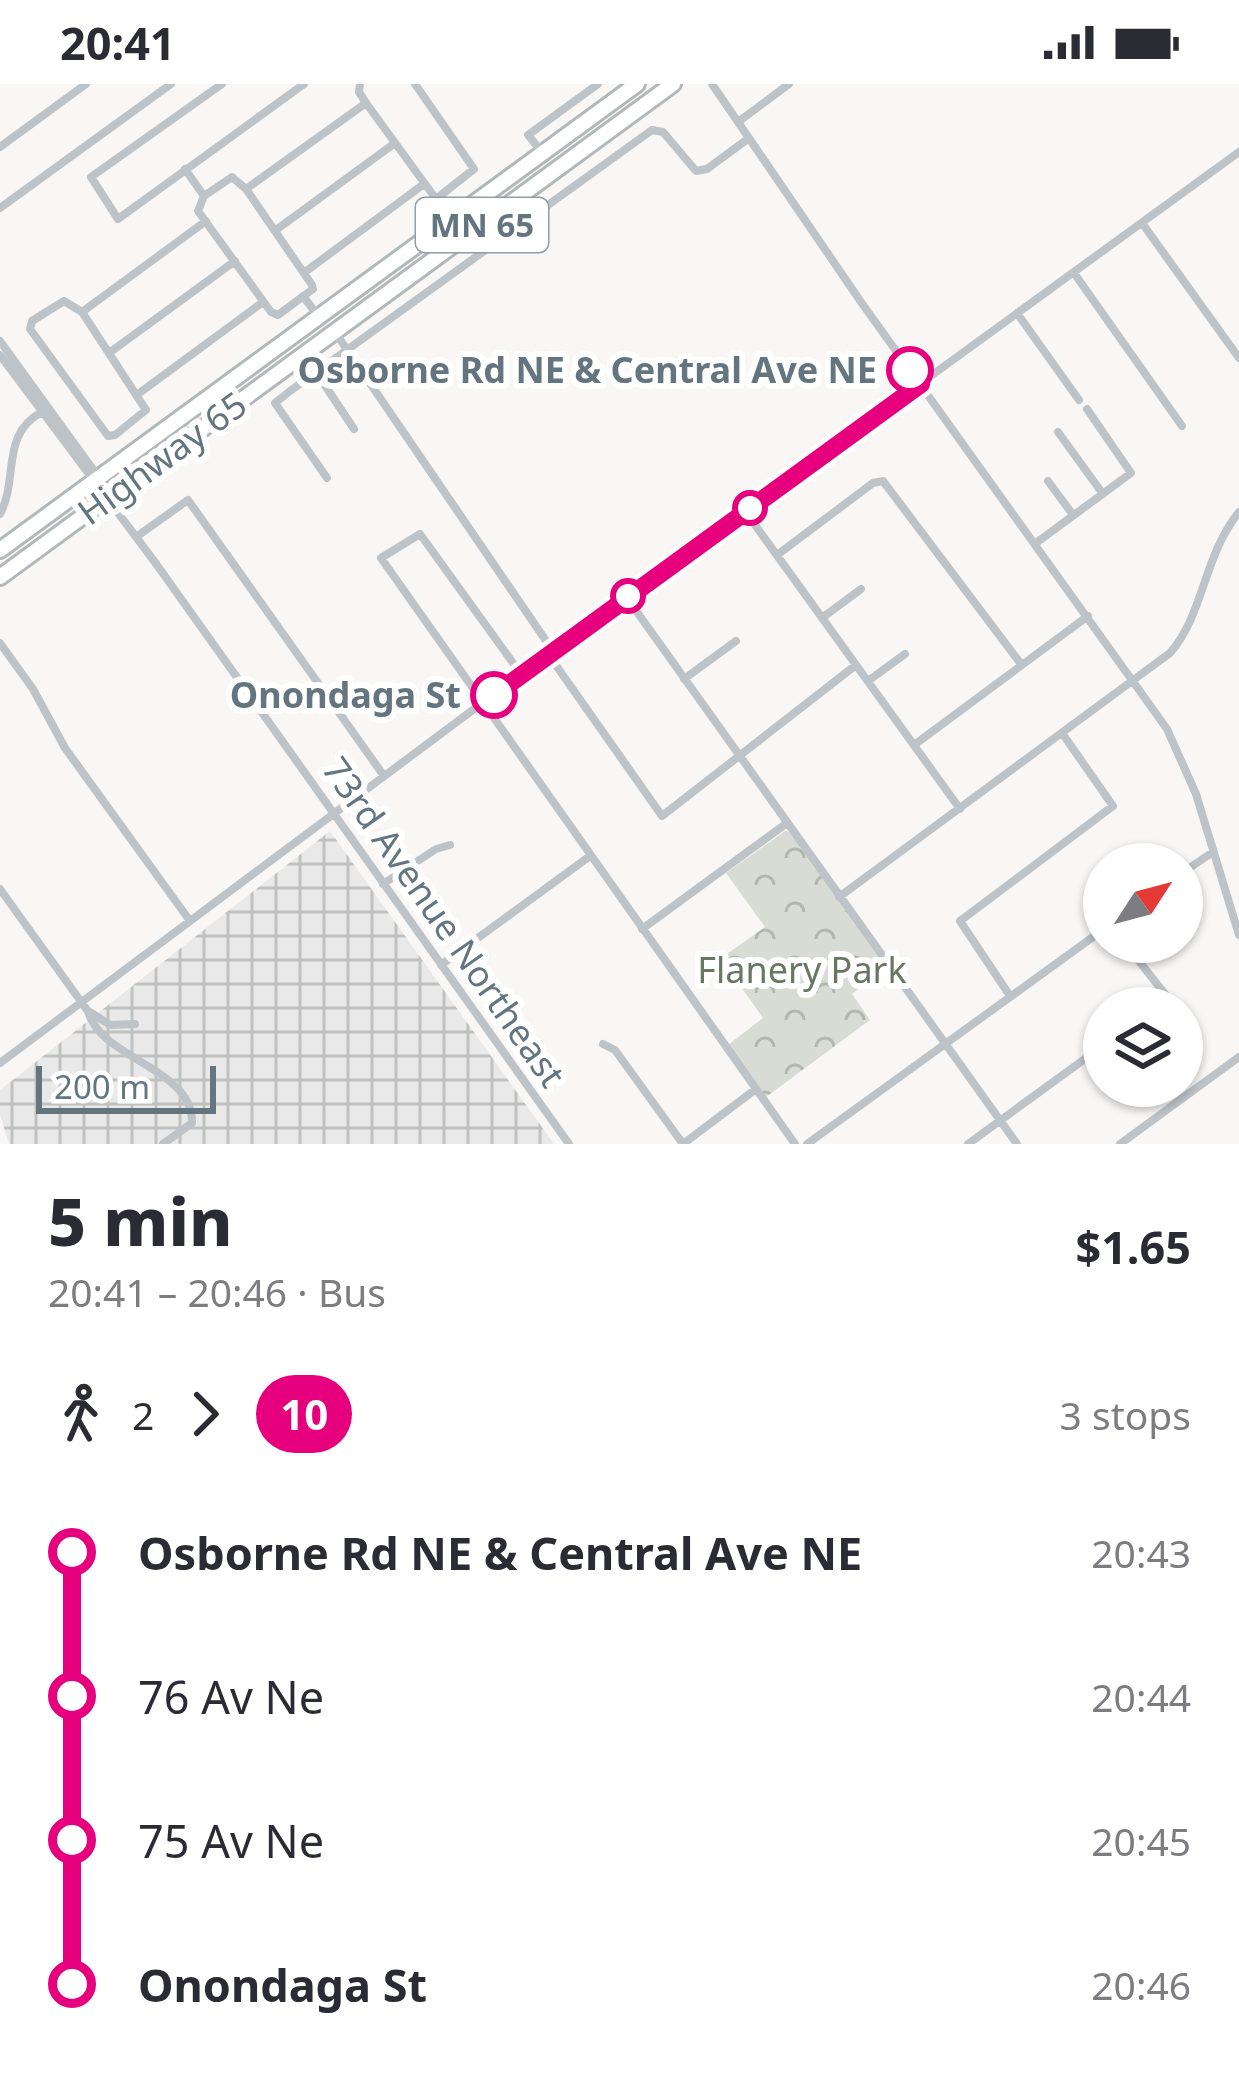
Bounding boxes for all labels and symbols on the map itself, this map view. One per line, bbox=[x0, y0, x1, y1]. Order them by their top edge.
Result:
road number: MN 65 bbox=[416, 198, 548, 252]
place label: Osborne Rd NE & Central Ave NE bbox=[298, 345, 877, 394]
marker: Osborne Rd NE & Central Ave NE bbox=[888, 348, 932, 392]
street label: Highway 65 bbox=[67, 380, 256, 536]
unlabelled marker bbox=[734, 492, 766, 524]
unlabelled marker bbox=[612, 580, 644, 612]
place label: Onondaga St bbox=[230, 670, 461, 719]
marker: Onondaga St bbox=[472, 673, 516, 717]
street label: 73rd Avenue Northeast bbox=[312, 747, 577, 1097]
north arrow bbox=[1083, 843, 1203, 963]
park label: Flanery Park bbox=[697, 945, 907, 994]
scale bar bbox=[36, 1060, 216, 1113]

